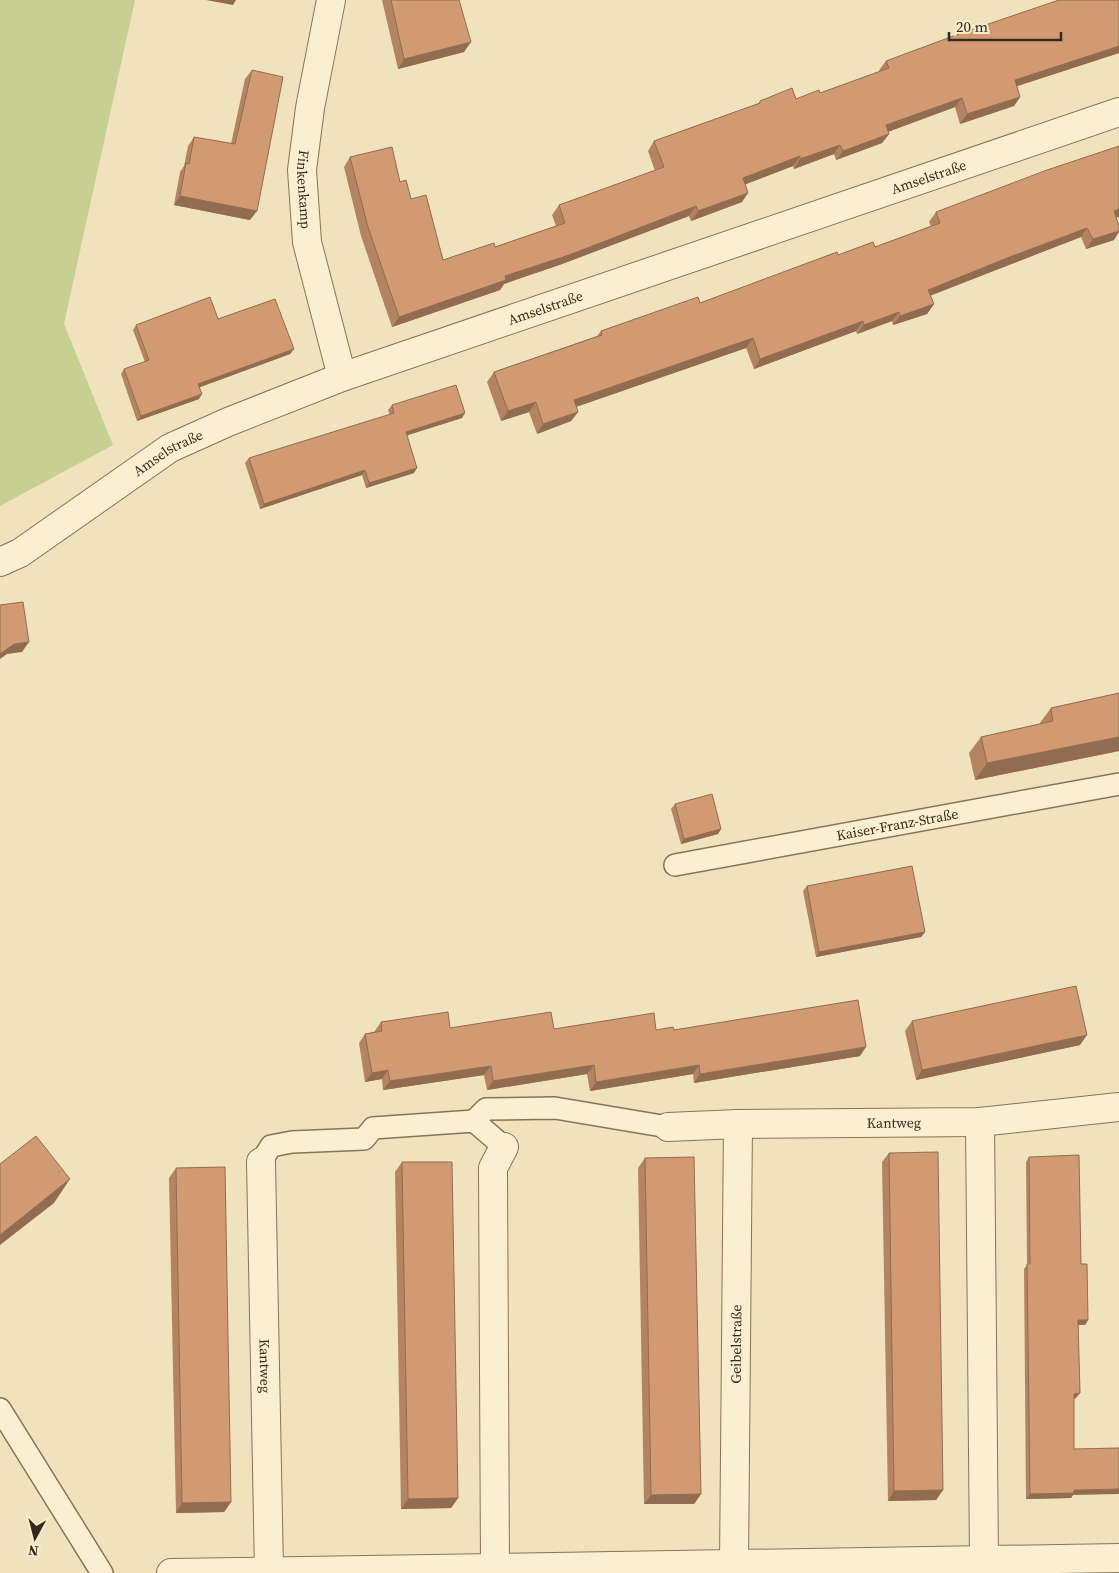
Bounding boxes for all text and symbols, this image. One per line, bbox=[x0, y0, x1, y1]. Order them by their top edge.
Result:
scale bar bbox=[949, 10, 1062, 42]
text: 20 m bbox=[956, 16, 988, 37]
street label: Finkenkamp bbox=[292, 149, 316, 229]
street label: Amselstraße bbox=[888, 155, 969, 199]
street label: Amselstraße bbox=[505, 286, 586, 330]
street label: Amselstraße bbox=[129, 425, 206, 481]
street label: Kaiser-Franz-Straße bbox=[835, 804, 960, 845]
street label: Kantweg bbox=[867, 1112, 921, 1133]
street label: Geibelstraße bbox=[726, 1304, 746, 1384]
street label: Kantweg bbox=[254, 1339, 276, 1393]
north arrow bbox=[10, 1513, 60, 1563]
text: N bbox=[27, 1540, 40, 1561]

